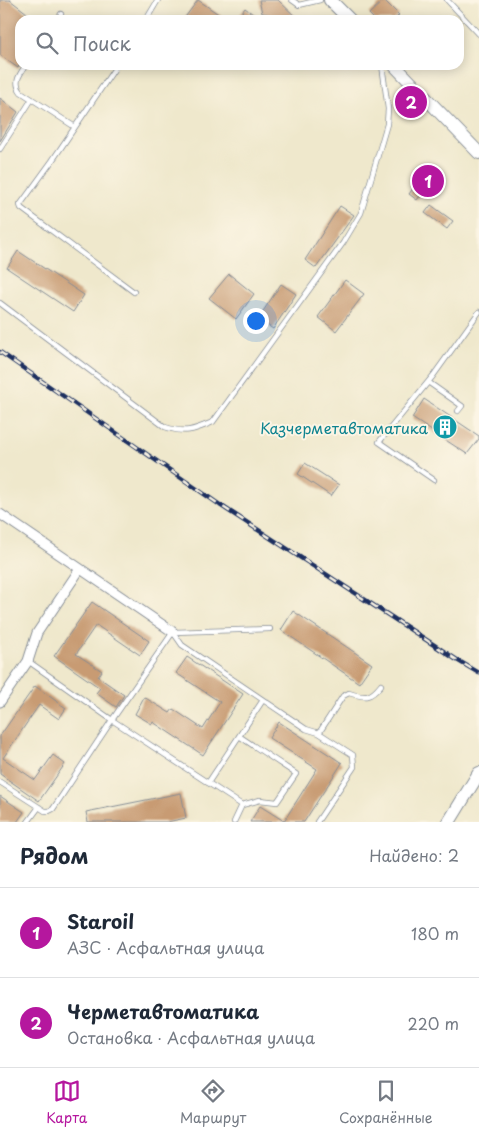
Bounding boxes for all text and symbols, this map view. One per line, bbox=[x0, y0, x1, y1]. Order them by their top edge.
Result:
search box bbox=[15, 15, 464, 70]
icon: search bbox=[33, 29, 61, 57]
text: Поиск bbox=[73, 29, 131, 57]
pin: 2 bbox=[395, 83, 427, 121]
pin: 1 bbox=[412, 162, 444, 200]
your location bbox=[243, 308, 269, 334]
building icon: Казчерметавтоматика bbox=[432, 414, 458, 440]
place label: Казчерметавтоматика bbox=[260, 416, 429, 439]
text: Рядом bbox=[20, 839, 88, 871]
text: Найдено: 2 bbox=[369, 843, 459, 867]
text: Staroil bbox=[67, 907, 134, 935]
text: 1 bbox=[32, 921, 40, 945]
text: 180 m bbox=[411, 921, 459, 945]
text: АЗС · Асфальтная улица bbox=[67, 935, 264, 959]
text: Черметавтоматика bbox=[67, 997, 259, 1025]
text: 2 bbox=[30, 1011, 42, 1035]
text: 220 m bbox=[408, 1011, 459, 1035]
text: Остановка · Асфальтная улица bbox=[67, 1025, 315, 1049]
tab: Карта bbox=[46, 1077, 87, 1128]
tab: Маршрут bbox=[180, 1077, 246, 1128]
tab: Сохранённые bbox=[339, 1077, 433, 1128]

